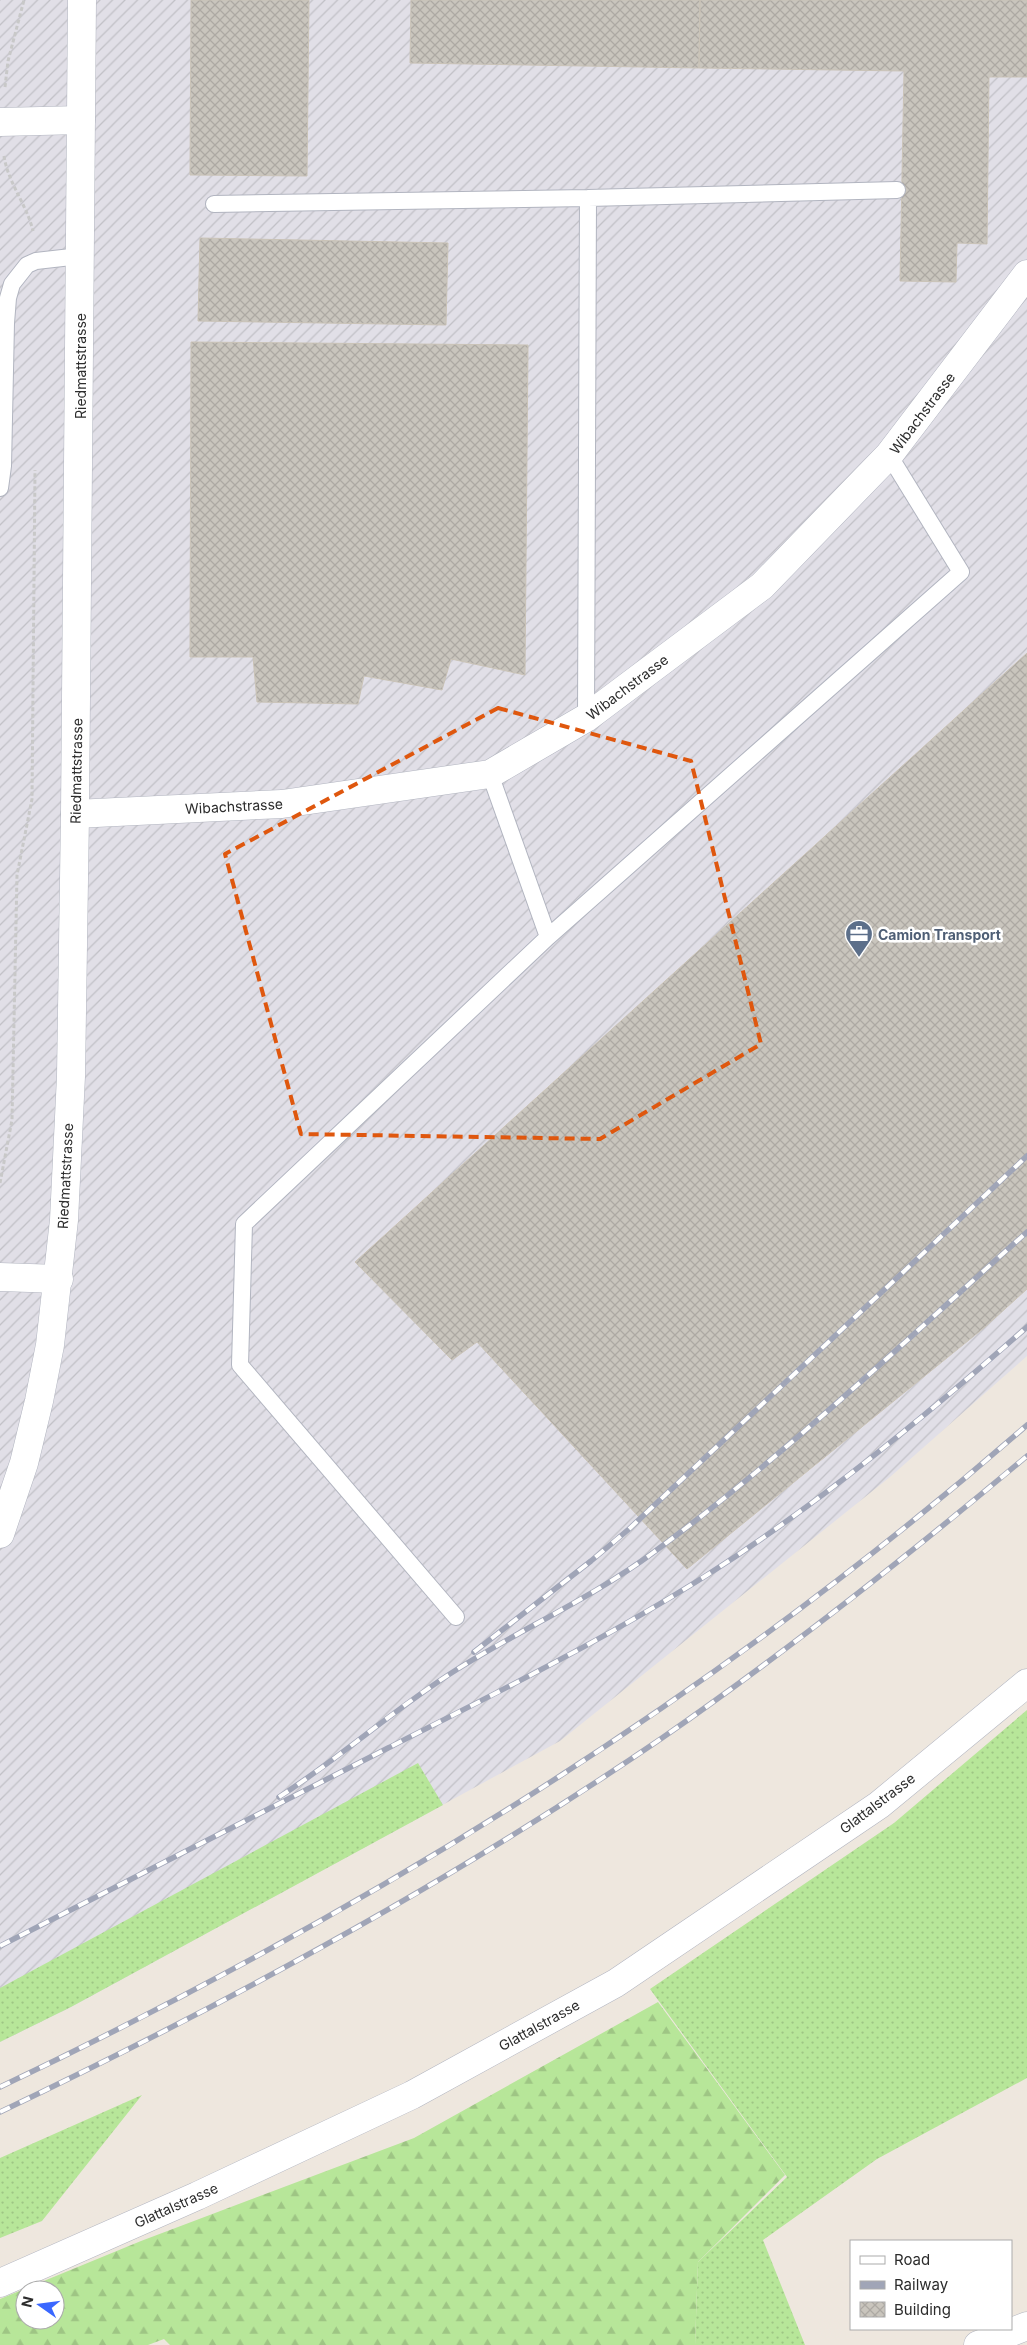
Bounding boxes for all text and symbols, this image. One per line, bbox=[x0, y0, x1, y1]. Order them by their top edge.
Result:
street label: Riedmattstrasse bbox=[72, 313, 89, 419]
street label: Wibachstrasse bbox=[886, 369, 958, 457]
street label: Wibachstrasse bbox=[583, 651, 671, 723]
street label: Riedmattstrasse bbox=[67, 718, 85, 824]
street label: Wibachstrasse bbox=[185, 795, 283, 817]
office icon: Camion Transport bbox=[844, 919, 874, 958]
place label: Camion Transport bbox=[878, 926, 1001, 943]
street label: Riedmattstrasse bbox=[54, 1123, 76, 1229]
street label: Glattalstrasse bbox=[836, 1769, 918, 1837]
street label: Glattalstrasse bbox=[496, 1996, 582, 2054]
street label: Glattalstrasse bbox=[131, 2179, 221, 2231]
legend bbox=[850, 2240, 1012, 2330]
text: Road bbox=[894, 2250, 930, 2269]
text: Railway bbox=[894, 2275, 949, 2294]
north arrow bbox=[15, 2280, 65, 2330]
text: N bbox=[17, 2295, 36, 2309]
text: Building bbox=[894, 2300, 951, 2319]

